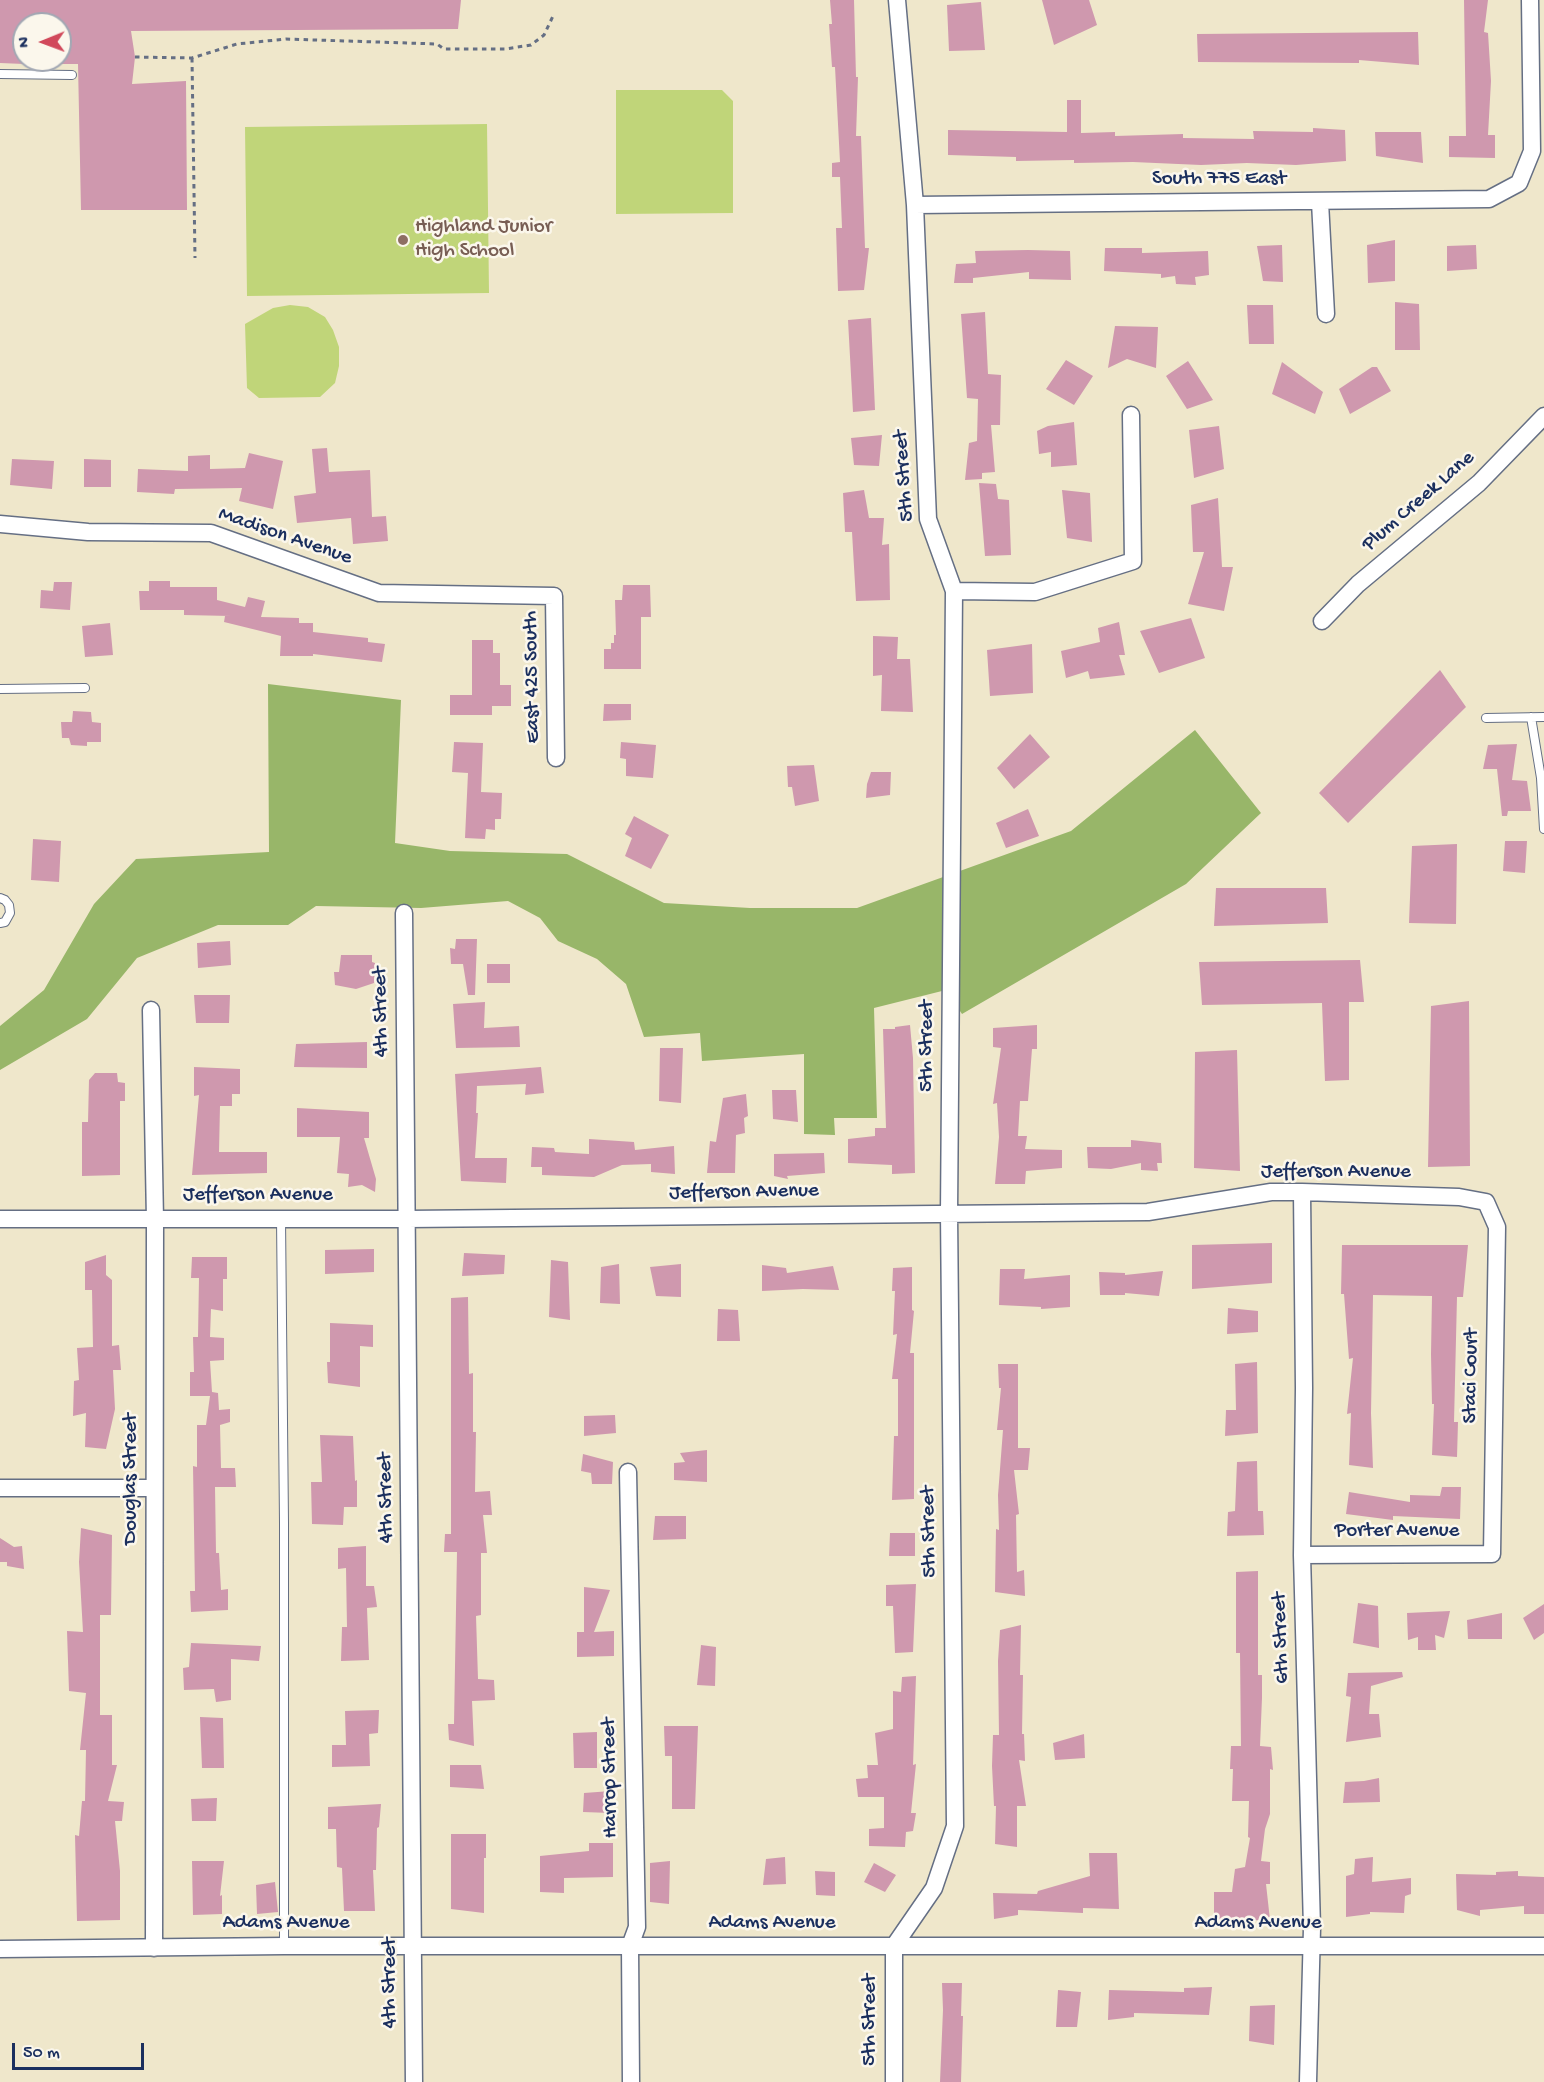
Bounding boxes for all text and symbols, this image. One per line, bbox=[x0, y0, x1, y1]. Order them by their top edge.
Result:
north arrow bbox=[12, 12, 72, 72]
text: N bbox=[16, 37, 35, 48]
street label: South 775 East bbox=[1152, 167, 1286, 193]
place label: Highland Junior High School bbox=[415, 215, 552, 265]
marker: Highland Junior High School bbox=[396, 233, 410, 247]
street label: 5th Street bbox=[889, 429, 921, 523]
street label: Plum Creek Lane bbox=[1358, 446, 1480, 558]
street label: Madison Avenue bbox=[215, 502, 355, 572]
street label: East 425 South bbox=[519, 610, 547, 744]
street label: 4th Street bbox=[369, 966, 395, 1058]
street label: 5th Street bbox=[915, 1000, 941, 1092]
street label: Jefferson Avenue bbox=[1261, 1160, 1411, 1186]
street label: Jefferson Avenue bbox=[669, 1179, 819, 1207]
street label: Jefferson Avenue bbox=[183, 1183, 333, 1209]
street label: Staci Court bbox=[1459, 1328, 1485, 1424]
street label: Douglas Street bbox=[119, 1413, 145, 1545]
street label: 4th Street bbox=[374, 1452, 400, 1544]
street label: 5th Street bbox=[917, 1486, 943, 1578]
street label: Porter Avenue bbox=[1335, 1519, 1459, 1545]
street label: 6th Street bbox=[1268, 1592, 1296, 1684]
street label: Harrop Street bbox=[597, 1717, 625, 1839]
street label: Adams Avenue bbox=[222, 1911, 350, 1937]
street label: Adams Avenue bbox=[708, 1911, 836, 1937]
street label: Adams Avenue bbox=[1194, 1911, 1322, 1937]
street label: 4th Street bbox=[378, 1938, 404, 2028]
street label: 5th Street bbox=[858, 1974, 884, 2066]
scale bar bbox=[15, 2031, 147, 2069]
text: 50 m bbox=[23, 2043, 60, 2064]

